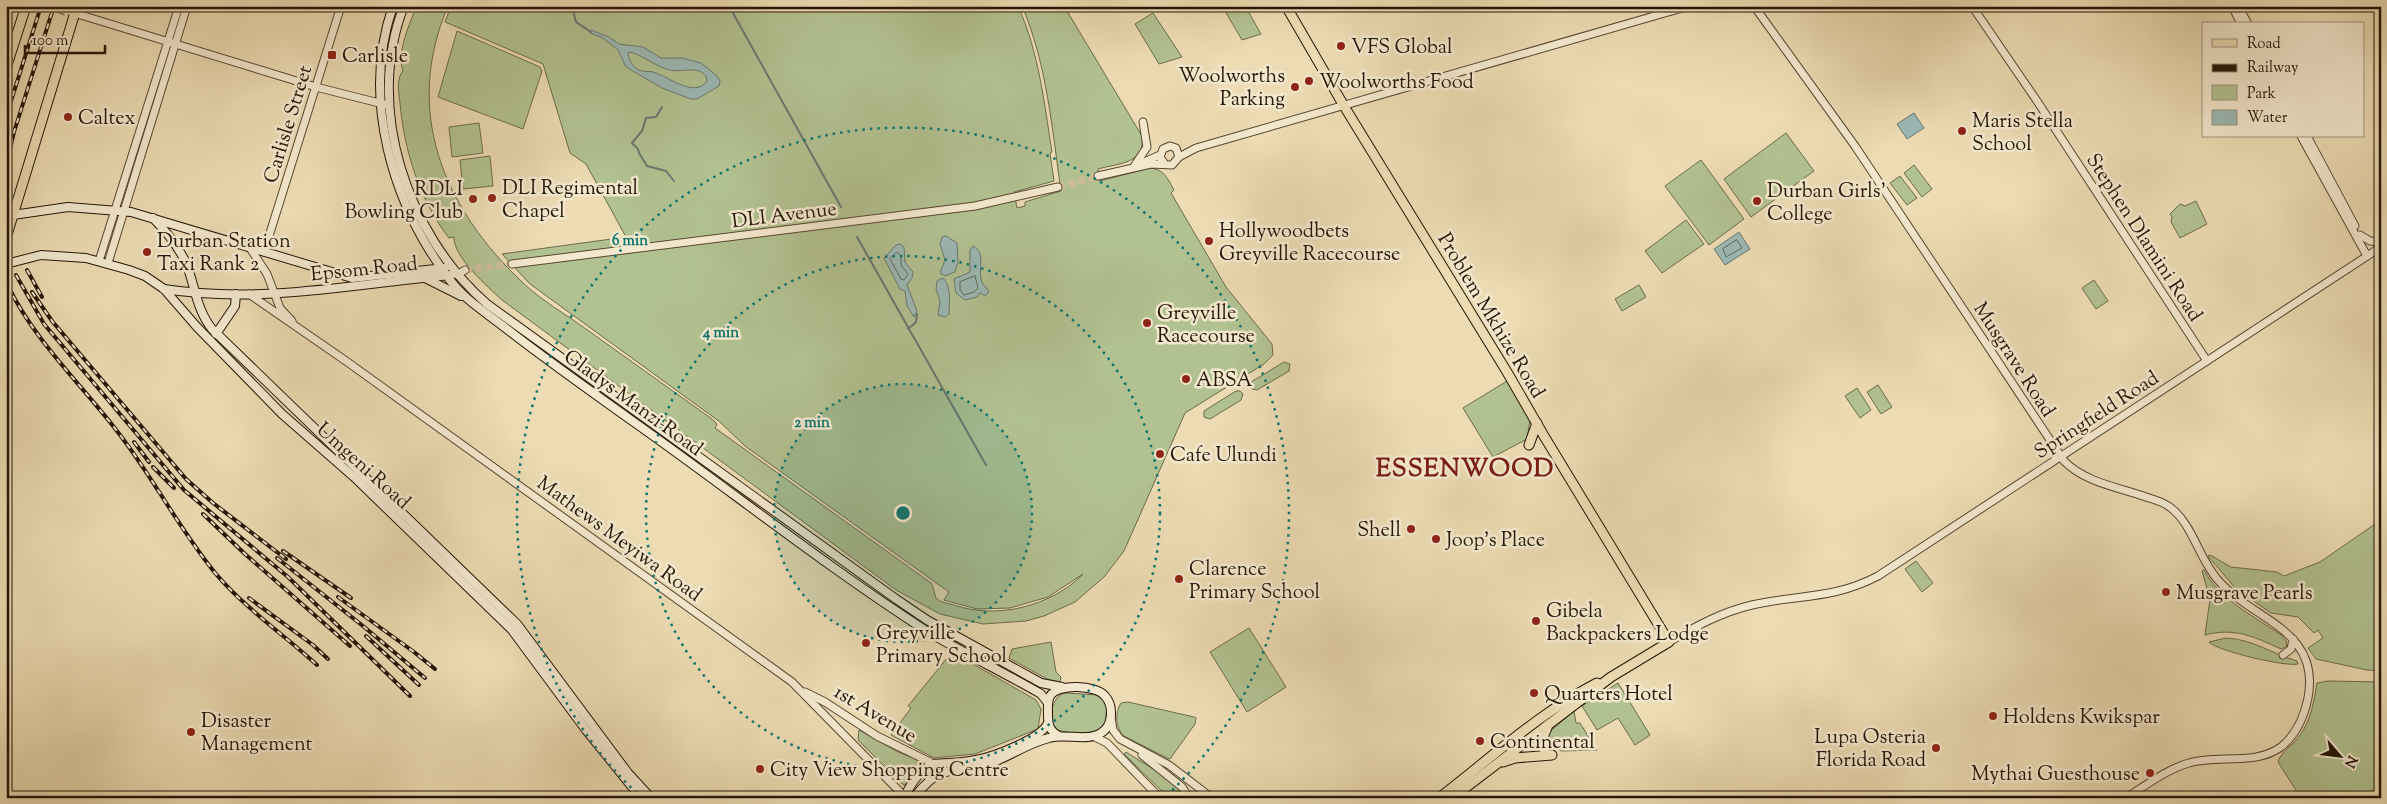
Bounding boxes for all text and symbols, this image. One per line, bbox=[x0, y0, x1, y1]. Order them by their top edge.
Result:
scale bar bbox=[25, 22, 105, 54]
legend bbox=[2202, 22, 2364, 138]
text: 100 m bbox=[32, 31, 69, 52]
place label: VFS Global bbox=[1351, 34, 1453, 63]
text: Road bbox=[2247, 34, 2281, 55]
marker: VFS Global bbox=[1335, 40, 1347, 52]
place label: Carlisle bbox=[342, 43, 408, 72]
marker: Carlisle bbox=[326, 49, 338, 61]
text: Railway bbox=[2247, 58, 2299, 79]
street label: Carlisle Street bbox=[258, 62, 321, 187]
place label: Woolworths Parking bbox=[1178, 63, 1285, 115]
place label: Woolworths Food bbox=[1319, 69, 1474, 98]
marker: Woolworths Food bbox=[1303, 75, 1315, 87]
marker: Woolworths Parking bbox=[1289, 81, 1301, 93]
text: Park bbox=[2247, 84, 2276, 105]
place label: Caltex bbox=[78, 105, 135, 134]
place label: Maris Stella School bbox=[1972, 108, 2073, 160]
text: Water bbox=[2247, 108, 2288, 129]
marker: Caltex bbox=[62, 111, 74, 123]
marker: Maris Stella School bbox=[1956, 125, 1968, 137]
street label: Stephen Dlamini Road bbox=[2078, 149, 2208, 328]
place label: DLI Regimental Chapel bbox=[502, 175, 639, 227]
place label: RDLI Bowling Club bbox=[345, 176, 463, 228]
place label: Durban Girls' College bbox=[1767, 178, 1886, 230]
marker: DLI Regimental Chapel bbox=[486, 192, 498, 204]
marker: RDLI Bowling Club bbox=[467, 193, 479, 205]
marker: Durban Girls' College bbox=[1751, 195, 1763, 207]
street label: DLI Avenue bbox=[730, 196, 838, 237]
place label: Hollywoodbets Greyville Racecourse bbox=[1219, 218, 1400, 270]
place label: Durban Station Taxi Rank 2 bbox=[157, 228, 291, 280]
street label: Problem Mkhize Road bbox=[1429, 228, 1551, 405]
text: 6 min bbox=[612, 231, 648, 252]
marker: Hollywoodbets Greyville Racecourse bbox=[1203, 235, 1215, 247]
marker: Durban Station Taxi Rank 2 bbox=[141, 246, 153, 258]
street label: Epsom Road bbox=[309, 250, 419, 291]
street label: Musgrave Road bbox=[1965, 297, 2061, 424]
place label: Greyville Racecourse bbox=[1157, 300, 1255, 352]
marker: Greyville Racecourse bbox=[1141, 317, 1153, 329]
text: 4 min bbox=[702, 323, 739, 344]
street label: Gladys Manzi Road bbox=[557, 344, 708, 465]
street label: Springfield Road bbox=[2029, 365, 2165, 467]
place label: ABSA bbox=[1196, 367, 1252, 396]
marker: ABSA bbox=[1180, 373, 1192, 385]
text: 2 min bbox=[794, 413, 830, 434]
street label: Umgeni Road bbox=[309, 416, 416, 517]
place label: Cafe Ulundi bbox=[1170, 442, 1277, 471]
marker: Cafe Ulundi bbox=[1154, 448, 1166, 460]
district label: ESSENWOOD bbox=[1376, 452, 1554, 488]
street label: Mathews Meyiwa Road bbox=[530, 470, 707, 610]
centre of rings bbox=[894, 504, 912, 522]
place label: Shell bbox=[1357, 517, 1401, 546]
marker: Shell bbox=[1405, 523, 1417, 535]
place label: Joop's Place bbox=[1445, 527, 1545, 556]
marker: Joop's Place bbox=[1430, 533, 1442, 545]
place label: Clarence Primary School bbox=[1189, 556, 1321, 608]
marker: Clarence Primary School bbox=[1173, 573, 1185, 585]
place label: Musgrave Pearls bbox=[2176, 580, 2313, 609]
marker: Musgrave Pearls bbox=[2160, 586, 2172, 598]
place label: Gibela Backpackers Lodge bbox=[1546, 598, 1709, 650]
marker: Gibela Backpackers Lodge bbox=[1530, 615, 1542, 627]
place label: Greyville Primary School bbox=[876, 620, 1008, 672]
marker: Greyville Primary School bbox=[860, 637, 872, 649]
street label: 1st Avenue bbox=[828, 679, 922, 751]
place label: Quarters Hotel bbox=[1544, 681, 1673, 710]
marker: Quarters Hotel bbox=[1528, 687, 1540, 699]
place label: Holdens Kwikspar bbox=[2003, 704, 2160, 733]
place label: Disaster Management bbox=[201, 708, 313, 760]
marker: Holdens Kwikspar bbox=[1987, 710, 1999, 722]
place label: Lupa Osteria Florida Road bbox=[1814, 724, 1926, 776]
marker: Disaster Management bbox=[185, 726, 197, 738]
place label: Continental bbox=[1490, 729, 1595, 758]
north arrow bbox=[2314, 732, 2364, 782]
marker: Continental bbox=[1474, 735, 1486, 747]
marker: Lupa Osteria Florida Road bbox=[1930, 742, 1942, 754]
text: N bbox=[2338, 752, 2361, 771]
place label: City View Shopping Centre bbox=[770, 757, 1009, 786]
place label: Mythai Guesthouse bbox=[1971, 761, 2140, 790]
marker: City View Shopping Centre bbox=[754, 763, 766, 775]
marker: Mythai Guesthouse bbox=[2144, 767, 2156, 779]

